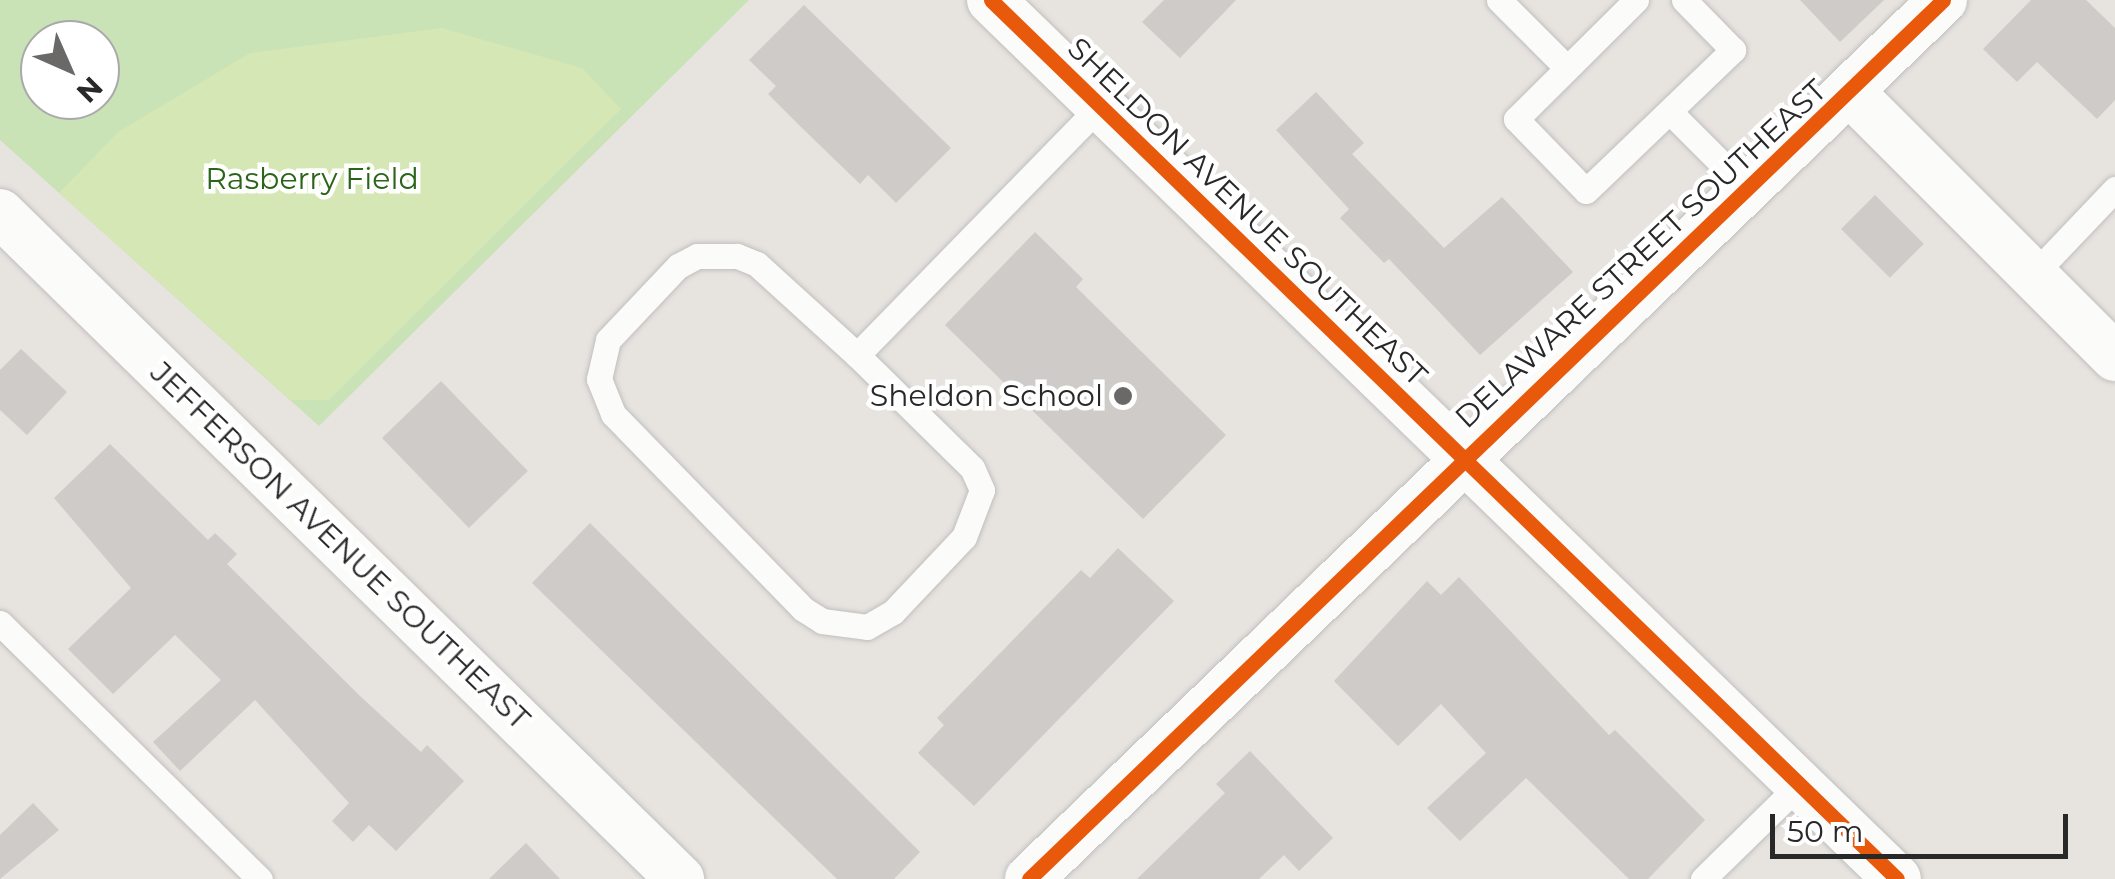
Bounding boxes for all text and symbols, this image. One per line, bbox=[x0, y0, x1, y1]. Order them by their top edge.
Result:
north arrow bbox=[20, 20, 120, 120]
street label: SHELDON AVENUE SOUTHEAST bbox=[1060, 30, 1434, 394]
text: N bbox=[70, 70, 110, 110]
street label: DELAWARE STREET SOUTHEAST bbox=[1448, 72, 1834, 436]
park label: Rasberry Field bbox=[205, 161, 419, 197]
street label: JEFFERSON AVENUE SOUTHEAST bbox=[143, 355, 537, 737]
place label: Sheldon School bbox=[870, 378, 1103, 414]
marker: Sheldon School bbox=[1112, 385, 1134, 407]
scale bar bbox=[1775, 794, 2072, 856]
text: 50 m bbox=[1787, 813, 1864, 850]

